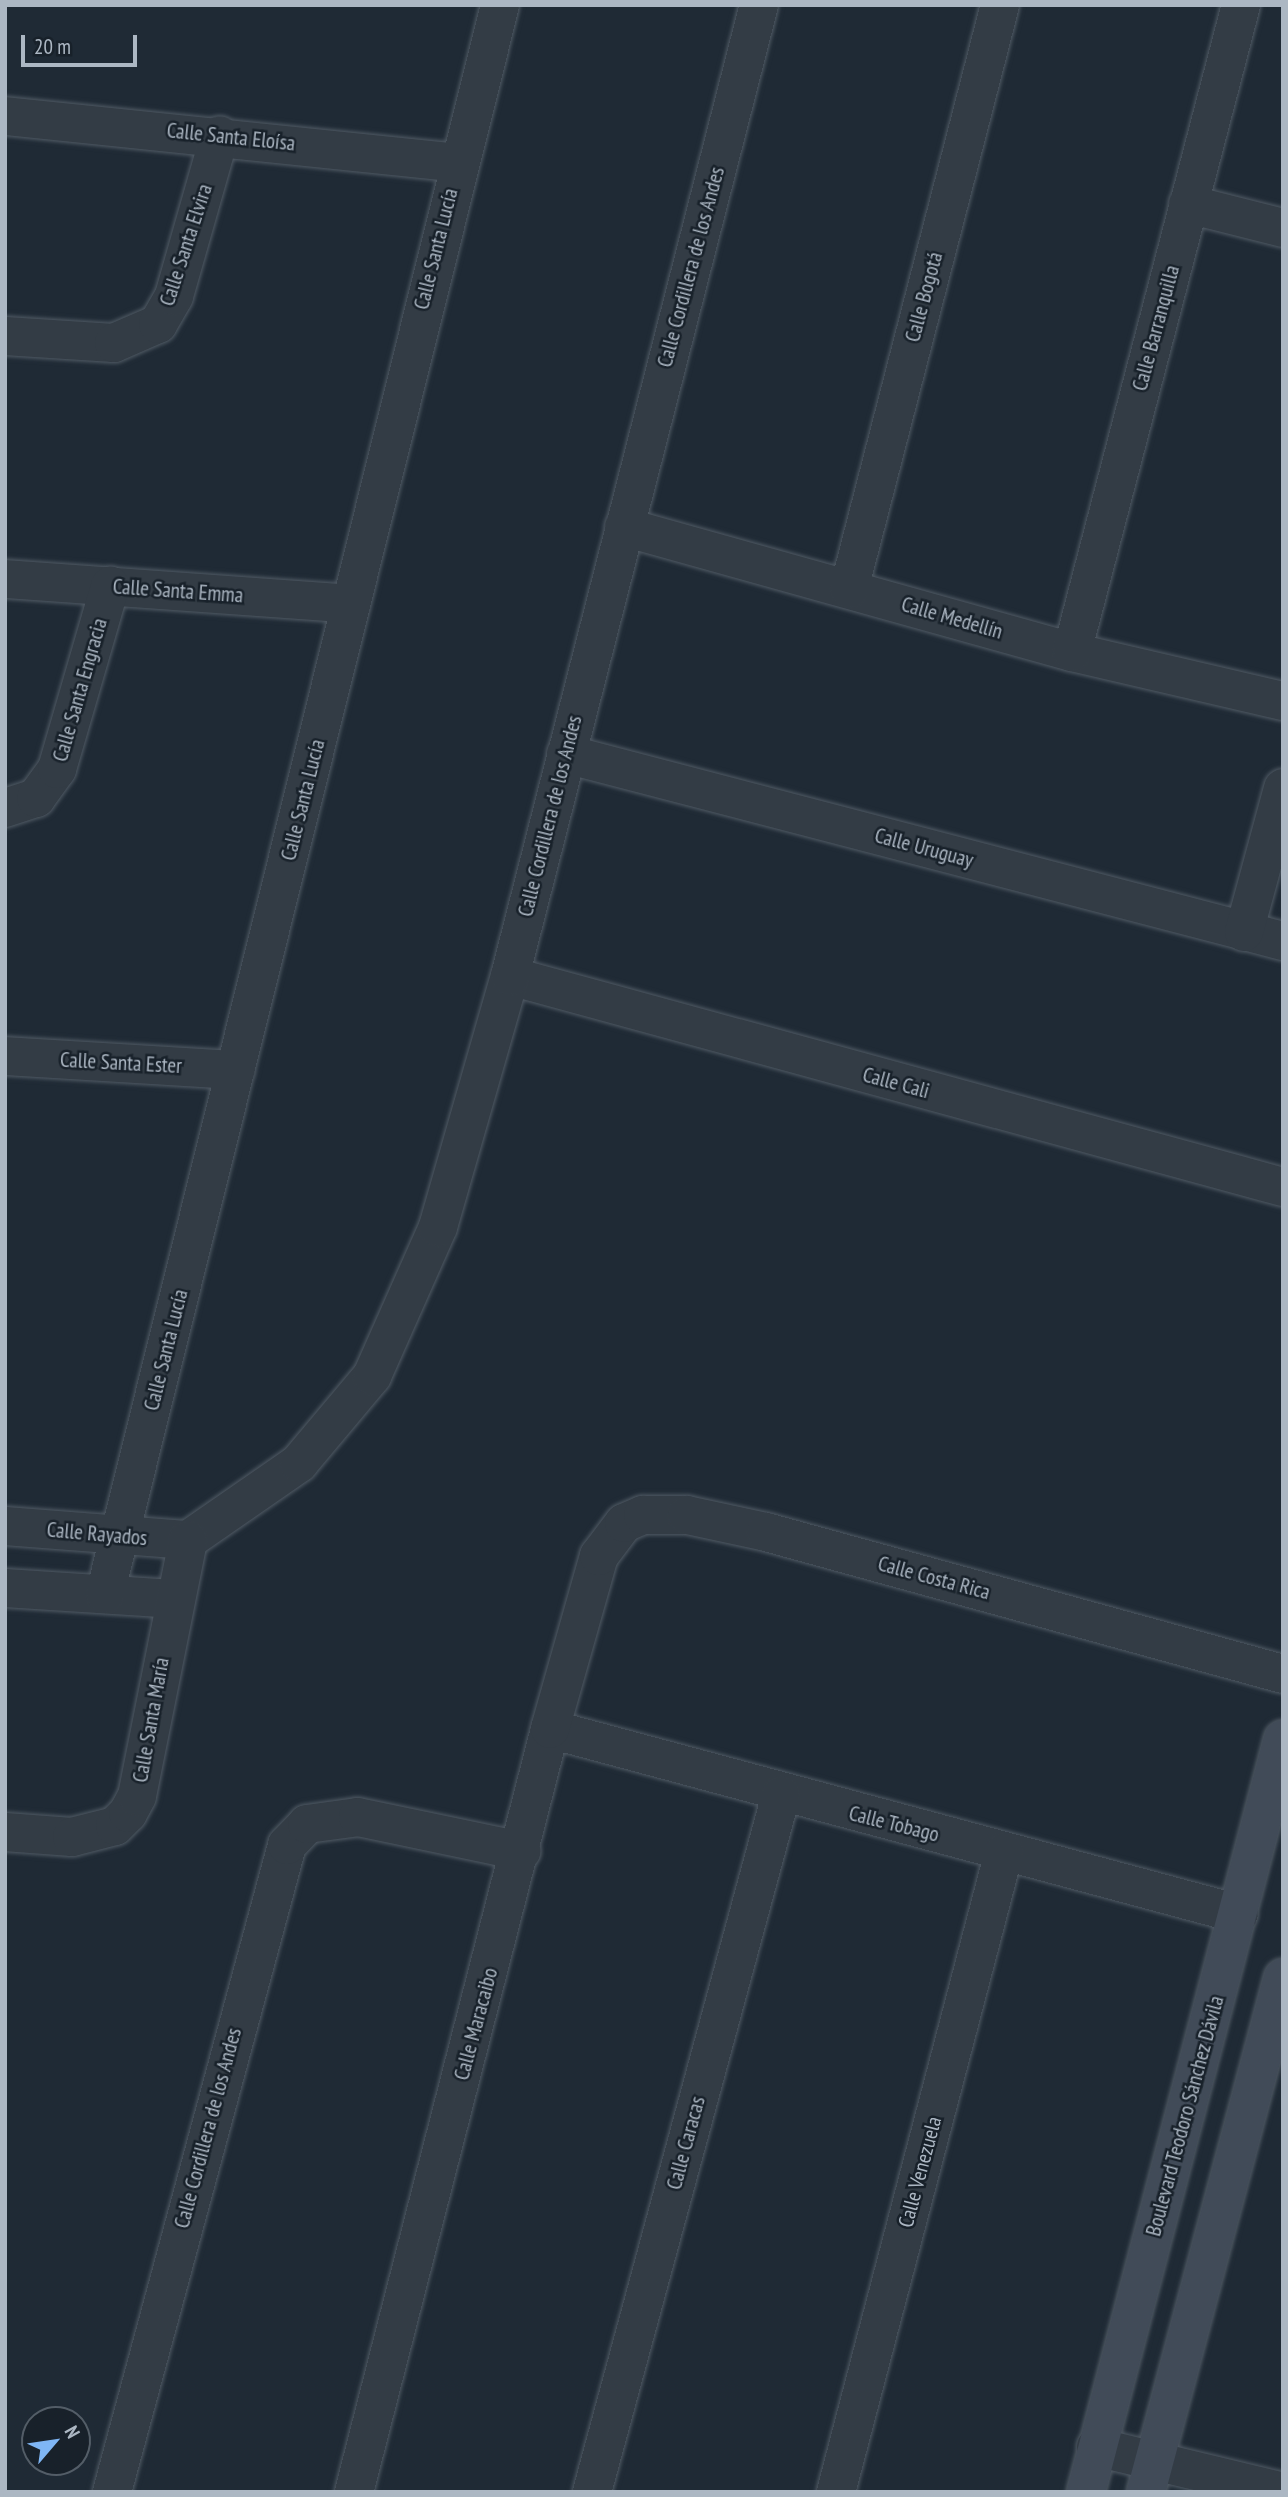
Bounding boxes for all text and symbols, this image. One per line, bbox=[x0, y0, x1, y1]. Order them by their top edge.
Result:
scale bar bbox=[24, 21, 140, 65]
text: 20 m bbox=[34, 33, 71, 60]
street label: Calle Santa Eloísa bbox=[166, 118, 296, 156]
street label: Calle Cordillera de los Andes bbox=[652, 164, 730, 370]
street label: Calle Santa Elvira bbox=[154, 181, 218, 309]
street label: Calle Santa Lucía bbox=[409, 186, 463, 312]
street label: Calle Bogotá bbox=[900, 249, 948, 345]
street label: Calle Barranquilla bbox=[1127, 262, 1185, 394]
street label: Calle Santa Emma bbox=[112, 574, 244, 608]
street label: Calle Medellín bbox=[899, 592, 1005, 644]
street label: Calle Santa Engracia bbox=[48, 616, 112, 764]
street label: Calle Cordillera de los Andes bbox=[513, 713, 587, 919]
street label: Calle Santa Lucía bbox=[276, 737, 330, 863]
street label: Calle Uruguay bbox=[872, 823, 976, 873]
street label: Calle Santa Ester bbox=[59, 1047, 183, 1079]
street label: Calle Cali bbox=[860, 1062, 932, 1104]
street label: Calle Santa Lucía bbox=[139, 1287, 193, 1413]
street label: Calle Rayados bbox=[46, 1517, 148, 1551]
street label: Calle Costa Rica bbox=[875, 1551, 993, 1605]
street label: Calle Santa María bbox=[128, 1656, 174, 1784]
street label: Calle Tobago bbox=[846, 1801, 942, 1847]
street label: Calle Maracaibo bbox=[449, 1965, 503, 2083]
street label: Boulevard Teodoro Sánchez Dávila bbox=[1141, 1993, 1229, 2239]
street label: Calle Cordillera de los Andes bbox=[169, 2025, 247, 2231]
street label: Calle Caracas bbox=[661, 2094, 711, 2192]
street label: Calle Venezuela bbox=[893, 2113, 947, 2231]
north arrow bbox=[21, 2406, 91, 2476]
text: N bbox=[60, 2421, 86, 2442]

